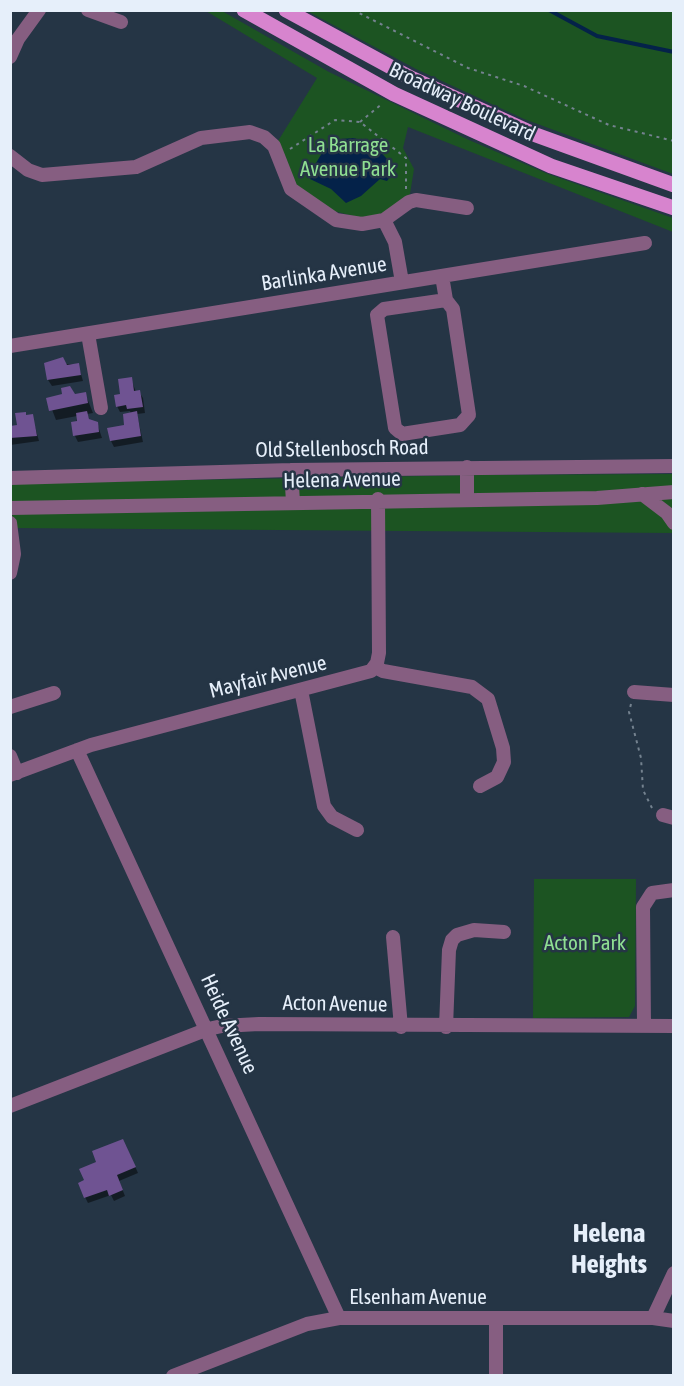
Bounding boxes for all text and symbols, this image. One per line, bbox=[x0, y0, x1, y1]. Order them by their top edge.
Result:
street label: Broadway Boulevard bbox=[385, 57, 539, 147]
park label: La Barrage Avenue Park bbox=[300, 132, 396, 182]
street label: Barlinka Avenue bbox=[260, 252, 388, 296]
street label: Old Stellenbosch Road bbox=[255, 435, 429, 463]
street label: Helena Avenue bbox=[283, 466, 401, 494]
street label: Mayfair Avenue bbox=[207, 650, 329, 704]
park label: Acton Park bbox=[544, 930, 626, 956]
street label: Heide Avenue bbox=[195, 970, 263, 1078]
street label: Acton Avenue bbox=[282, 990, 388, 1018]
district label: Helena Heights bbox=[571, 1217, 647, 1280]
street label: Elsenham Avenue bbox=[349, 1284, 487, 1310]

